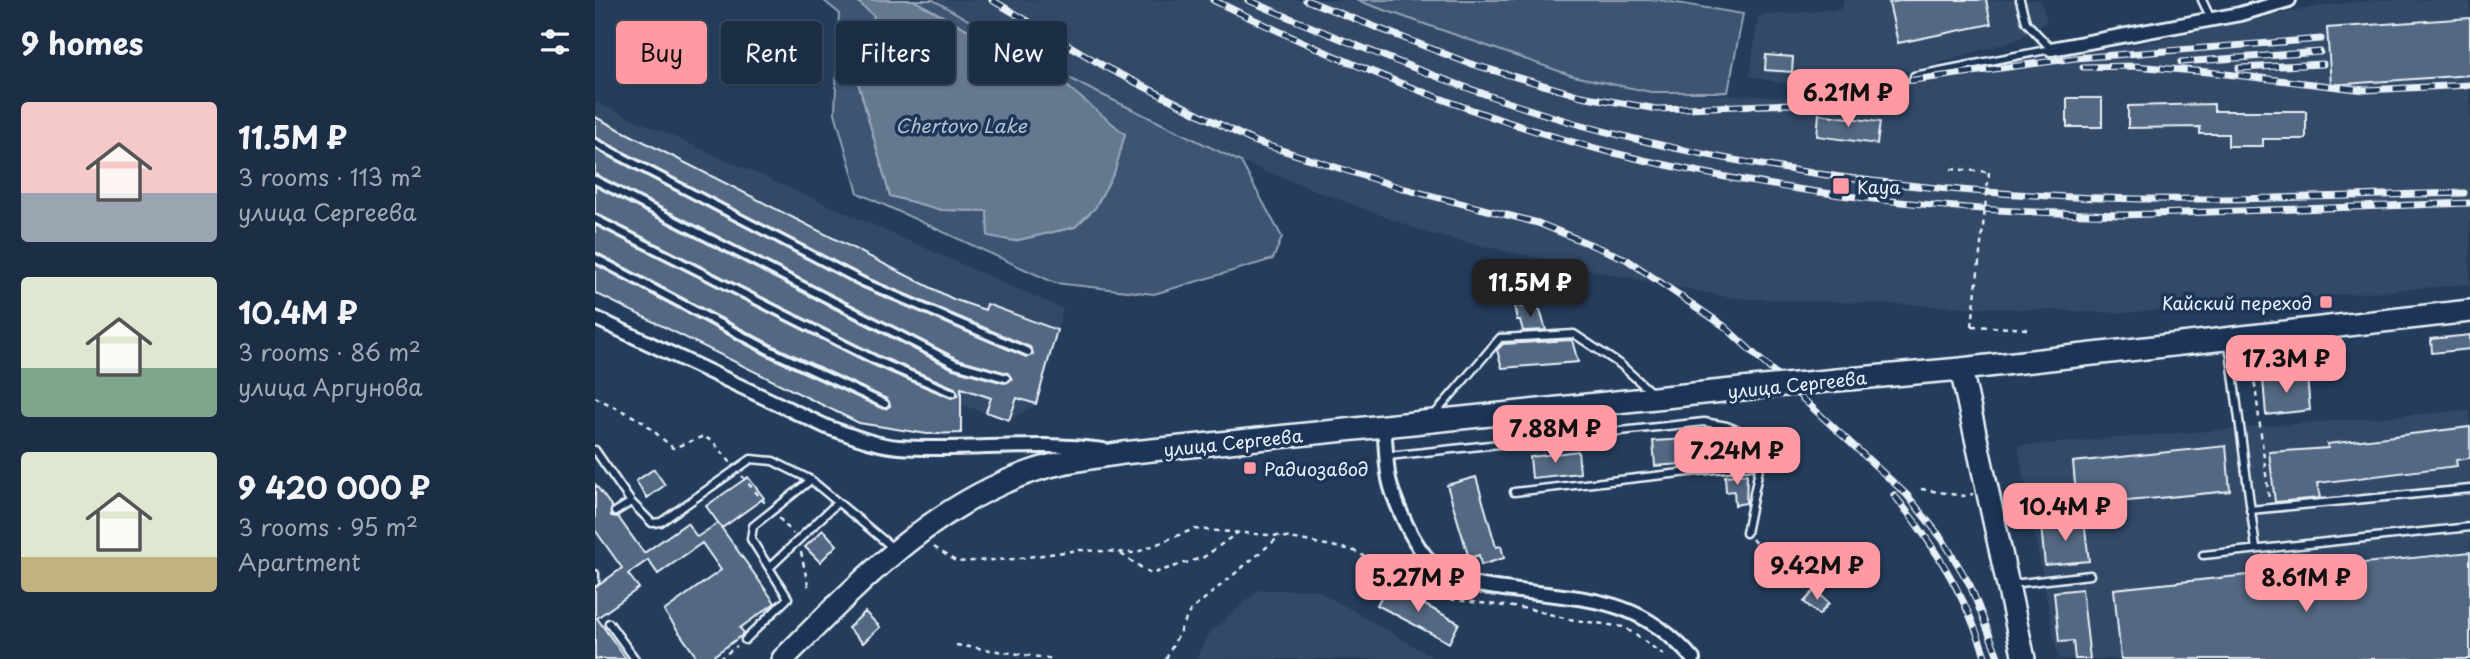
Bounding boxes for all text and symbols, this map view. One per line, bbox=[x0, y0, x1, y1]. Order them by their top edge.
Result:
text: 9 homes bbox=[21, 20, 143, 65]
chip: Buy bbox=[616, 21, 707, 84]
chip: Rent bbox=[721, 21, 822, 84]
chip: Filters bbox=[836, 21, 955, 84]
chip: New bbox=[969, 21, 1067, 84]
icon: filters bbox=[536, 23, 574, 61]
pin: 6.21M ₽ bbox=[1783, 69, 1913, 129]
text: 6.21M ₽ bbox=[1803, 74, 1893, 109]
water label: Chertovo Lake bbox=[895, 111, 1028, 139]
text: 11.5M ₽ bbox=[238, 114, 347, 159]
icon: home bbox=[77, 130, 161, 214]
text: 3 rooms · 113 m² bbox=[238, 159, 422, 194]
place label: Kaya bbox=[1857, 173, 1901, 200]
marker: Kaya bbox=[1831, 176, 1851, 196]
text: улица Сергеева bbox=[238, 194, 417, 229]
pin: 11.5M ₽ bbox=[1465, 260, 1595, 319]
text: 11.5M ₽ bbox=[1488, 264, 1572, 299]
text: 10.4M ₽ bbox=[238, 289, 358, 334]
place label: Кайский переход bbox=[2162, 289, 2312, 316]
marker: Кайский переход bbox=[2318, 294, 2334, 310]
icon: home bbox=[77, 305, 161, 389]
text: 3 rooms · 86 m² bbox=[238, 334, 421, 369]
pin: 17.3M ₽ bbox=[2221, 336, 2351, 395]
text: 17.3M ₽ bbox=[2242, 340, 2330, 375]
street label: улица Сергеева bbox=[1726, 363, 1869, 405]
text: улица Аргунова bbox=[238, 369, 423, 404]
pin: 7.88M ₽ bbox=[1490, 406, 1620, 465]
text: 7.88M ₽ bbox=[1509, 410, 1601, 445]
street label: улица Сергеева bbox=[1162, 421, 1305, 463]
pin: 7.24M ₽ bbox=[1672, 428, 1802, 487]
text: 7.24M ₽ bbox=[1690, 432, 1784, 467]
place label: Радиозавод bbox=[1264, 455, 1369, 482]
marker: Радиозавод bbox=[1242, 460, 1258, 476]
text: 9 420 000 ₽ bbox=[238, 464, 430, 509]
icon: home bbox=[77, 480, 161, 564]
pin: 10.4M ₽ bbox=[2000, 484, 2130, 543]
text: 10.4M ₽ bbox=[2019, 488, 2111, 523]
text: 3 rooms · 95 m² bbox=[238, 509, 418, 544]
pin: 9.42M ₽ bbox=[1752, 542, 1882, 602]
text: Apartment bbox=[238, 544, 361, 579]
text: 9.42M ₽ bbox=[1770, 547, 1864, 582]
pin: 5.27M ₽ bbox=[1353, 554, 1483, 614]
pin: 8.61M ₽ bbox=[2241, 554, 2371, 614]
text: 5.27M ₽ bbox=[1371, 559, 1465, 594]
text: 8.61M ₽ bbox=[2261, 559, 2351, 594]

